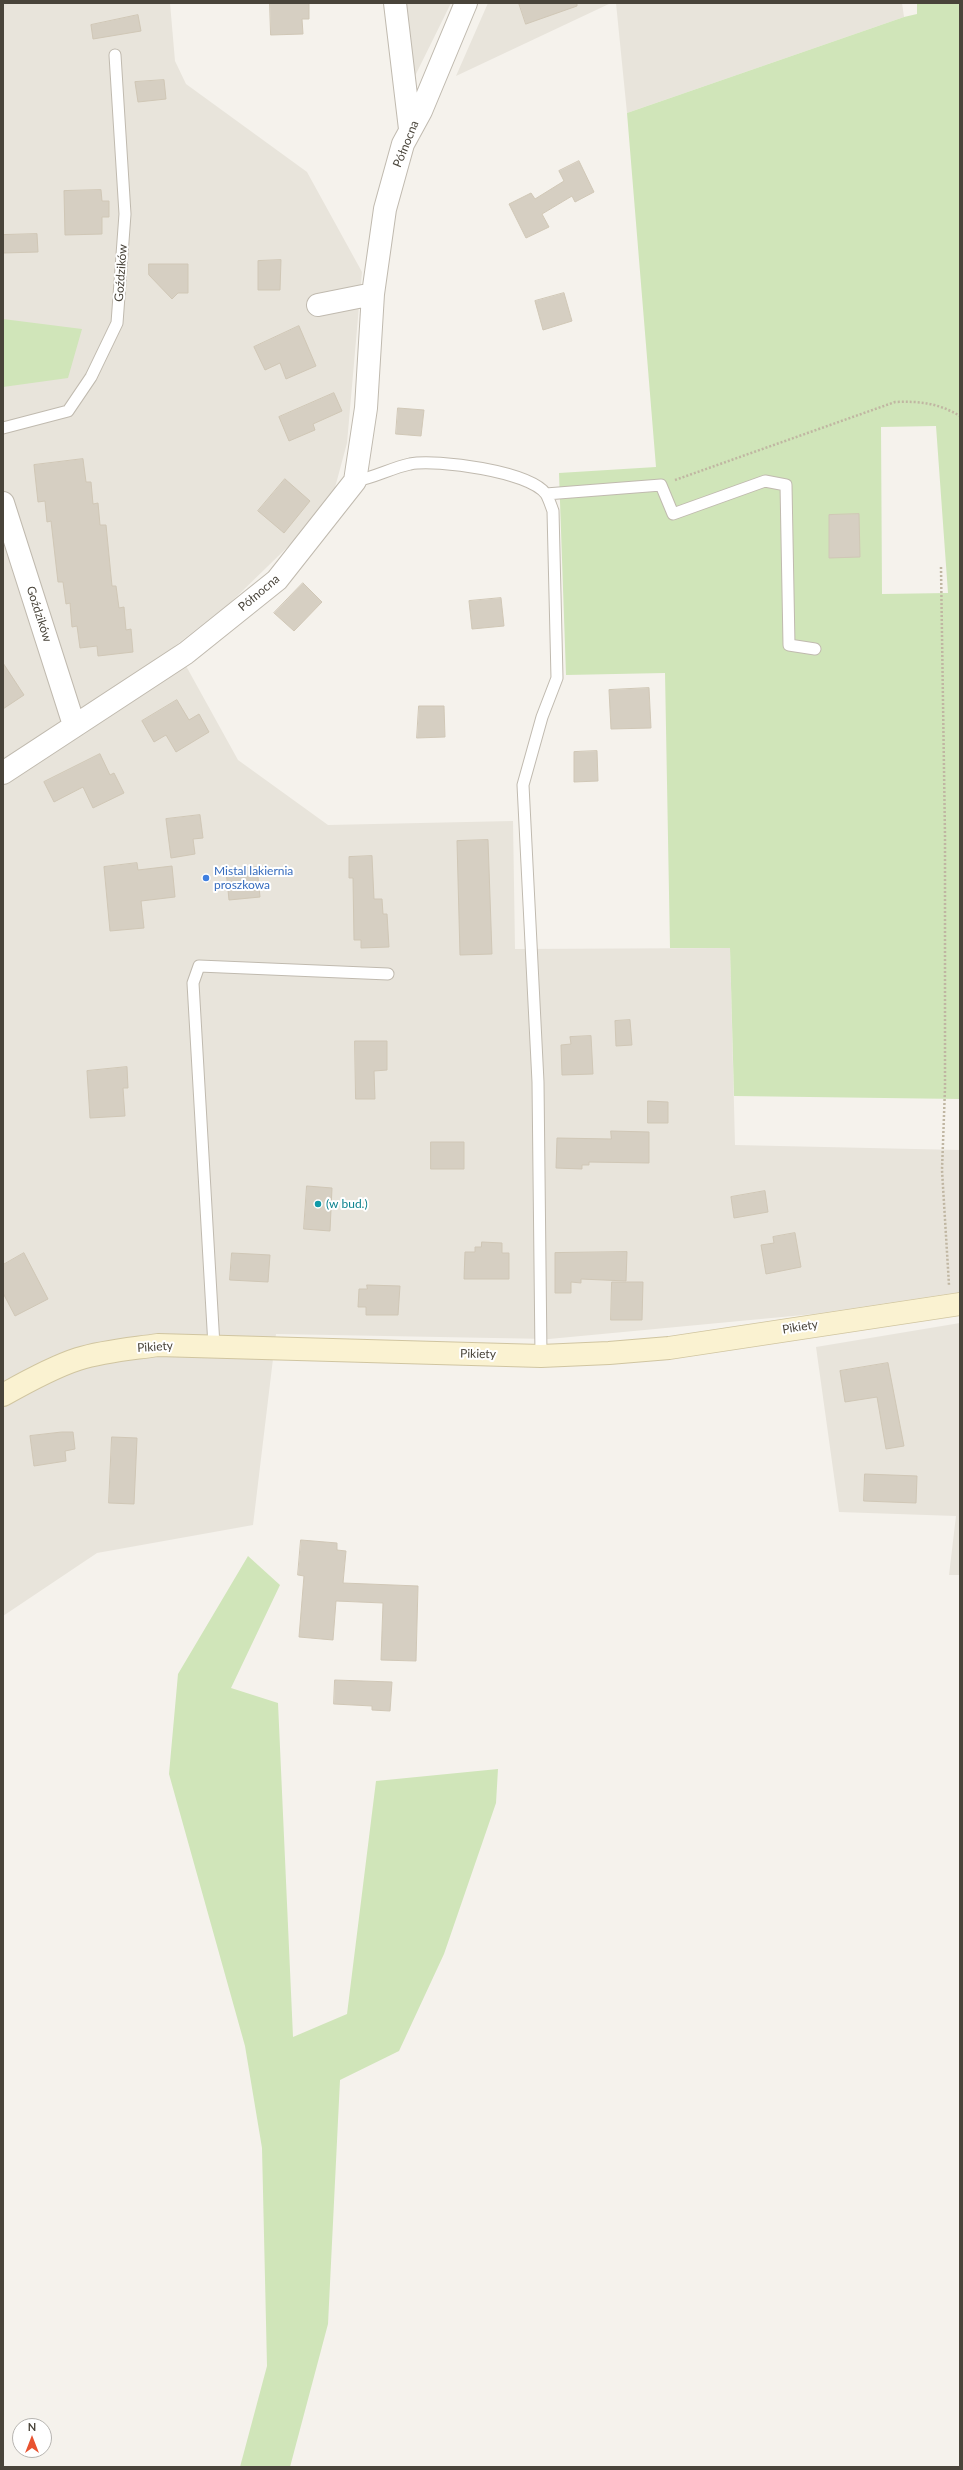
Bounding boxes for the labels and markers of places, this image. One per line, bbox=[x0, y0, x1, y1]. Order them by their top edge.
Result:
place label: Mistal lakiernia proszkowa bbox=[214, 864, 293, 892]
marker: Mistal lakiernia proszkowa bbox=[201, 873, 211, 883]
place label: (w bud.) bbox=[326, 1197, 368, 1211]
marker: (w bud.) bbox=[313, 1199, 323, 1209]

